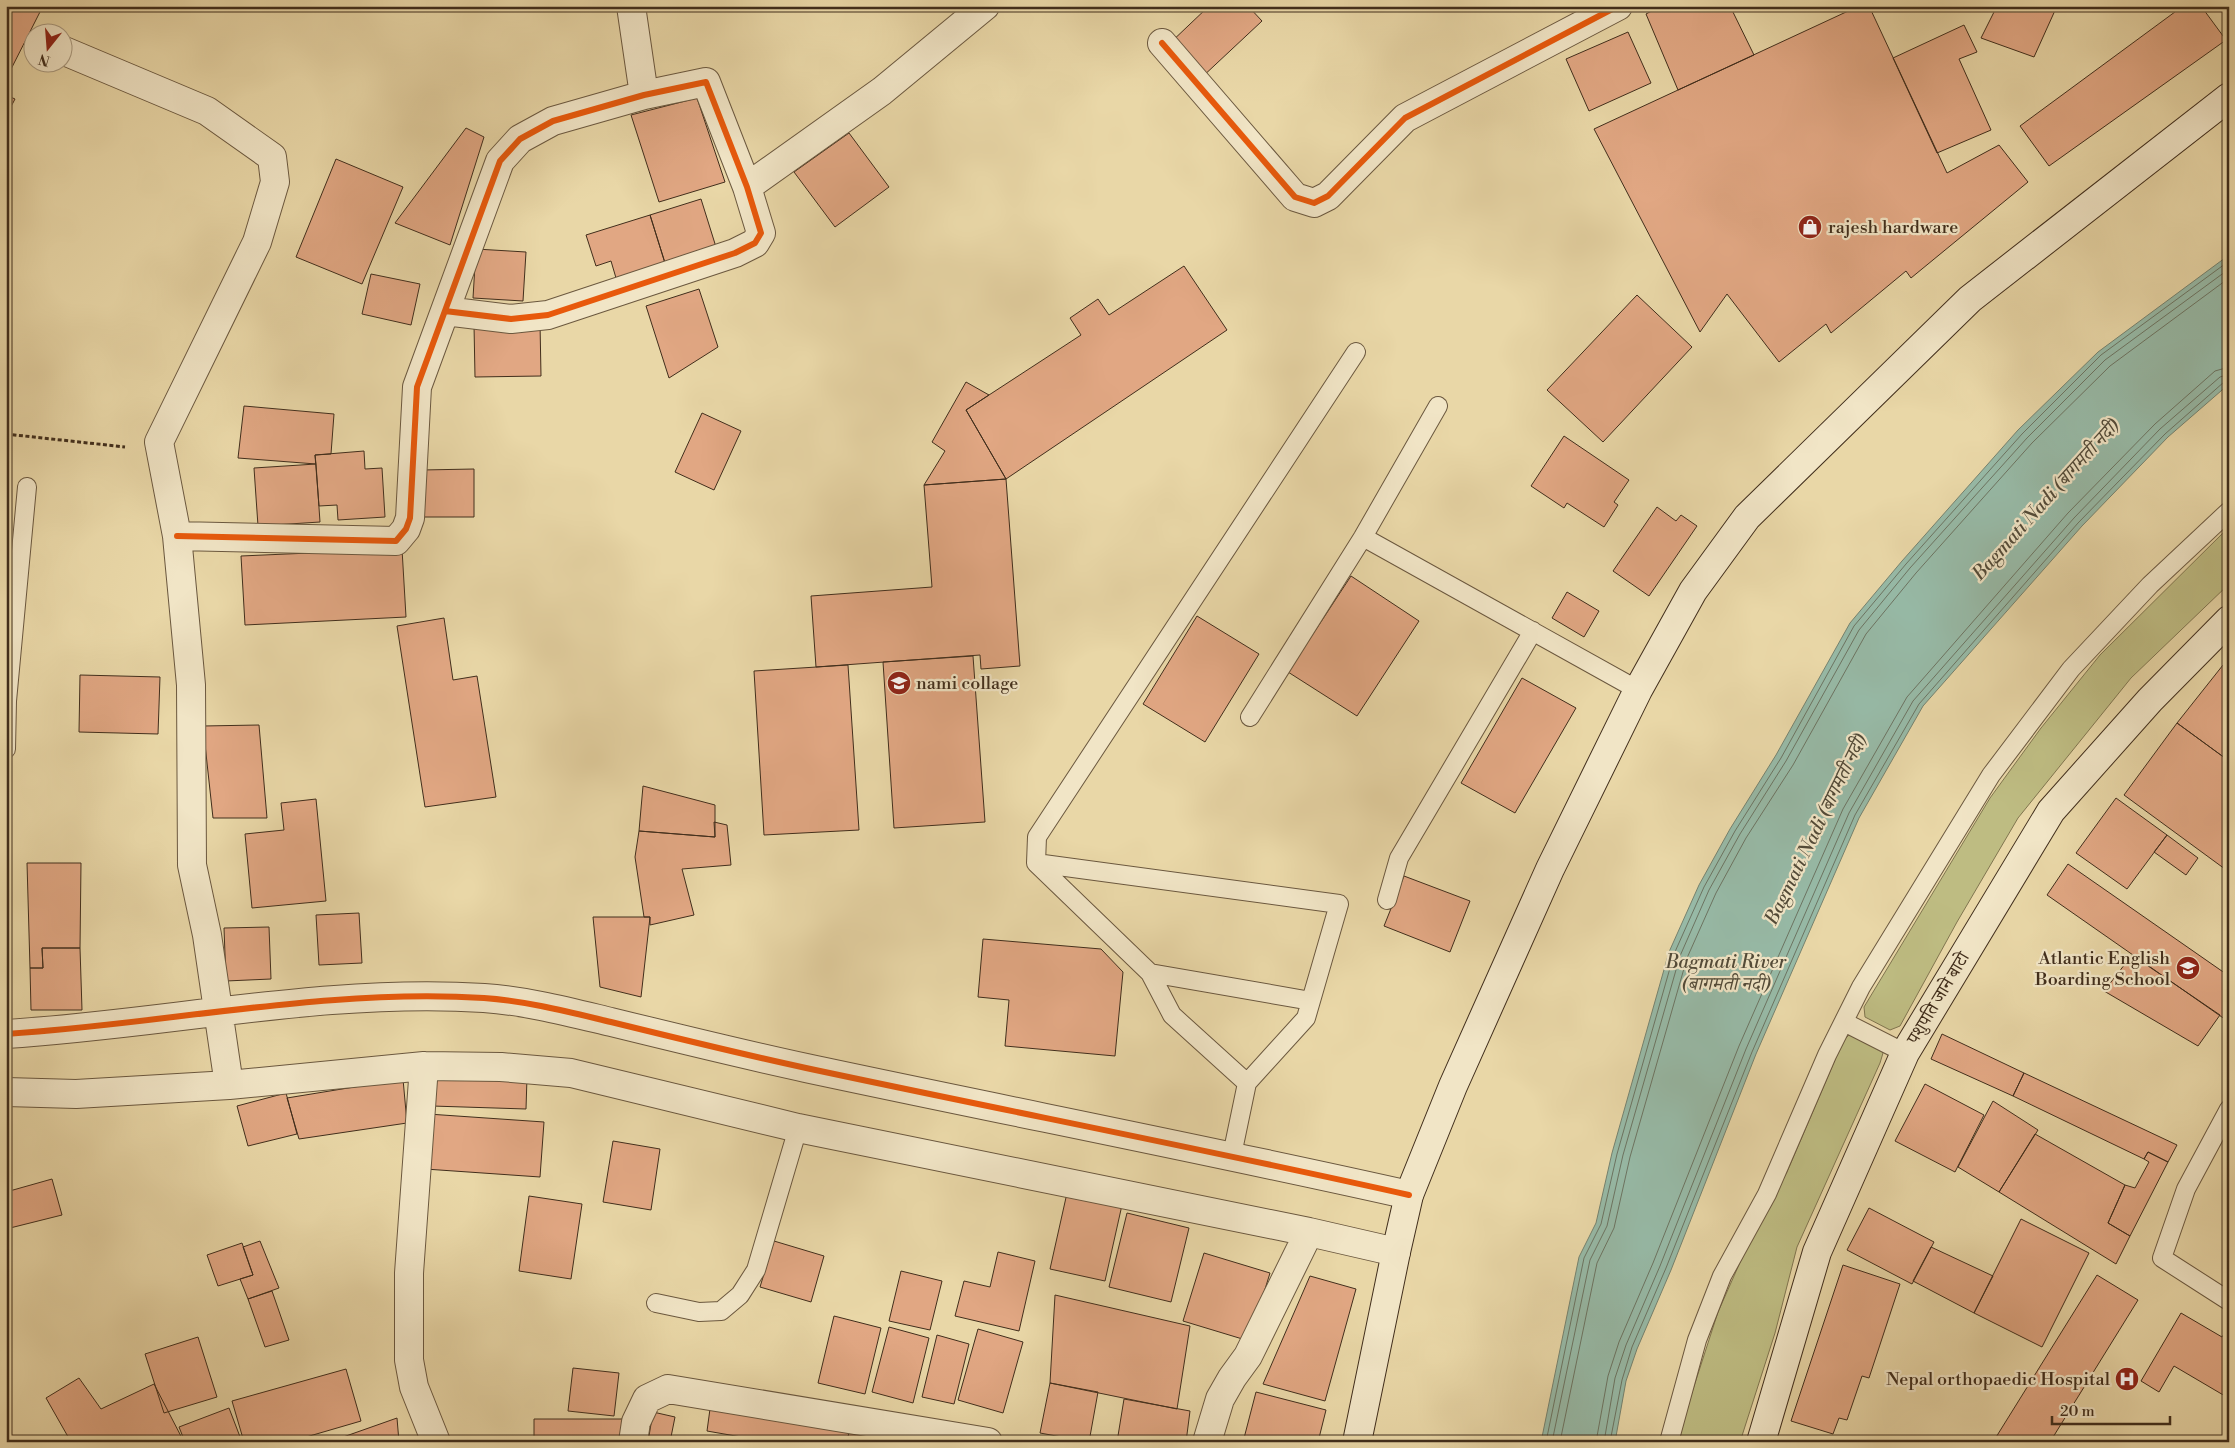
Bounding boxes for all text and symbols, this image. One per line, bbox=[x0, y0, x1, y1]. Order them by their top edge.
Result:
north arrow bbox=[22, 22, 72, 72]
text: N bbox=[37, 49, 52, 70]
shop icon: rajesh hardware bbox=[1797, 214, 1823, 240]
place label: rajesh hardware bbox=[1828, 216, 1958, 239]
water label: Bagmati Nadi (बागमती नदी) bbox=[1966, 413, 2125, 586]
school or university icon: nami collage bbox=[886, 670, 912, 696]
place label: nami collage bbox=[916, 672, 1018, 695]
water label: Bagmati Nadi (बागमती नदी) bbox=[1759, 729, 1873, 930]
street label: पशुपति जाने बाटो bbox=[1901, 947, 1976, 1049]
place label: Atlantic English Boarding School bbox=[2034, 947, 2171, 991]
water label: Bagmati River (बागमती नदी) bbox=[1665, 950, 1787, 996]
school or university icon: Atlantic English Boarding School bbox=[2175, 955, 2201, 981]
hospital icon: Nepal orthopaedic Hospital bbox=[2114, 1366, 2140, 1392]
place label: Nepal orthopaedic Hospital bbox=[1886, 1368, 2111, 1391]
scale bar bbox=[2052, 1393, 2170, 1425]
text: 20 m bbox=[2060, 1402, 2095, 1421]

